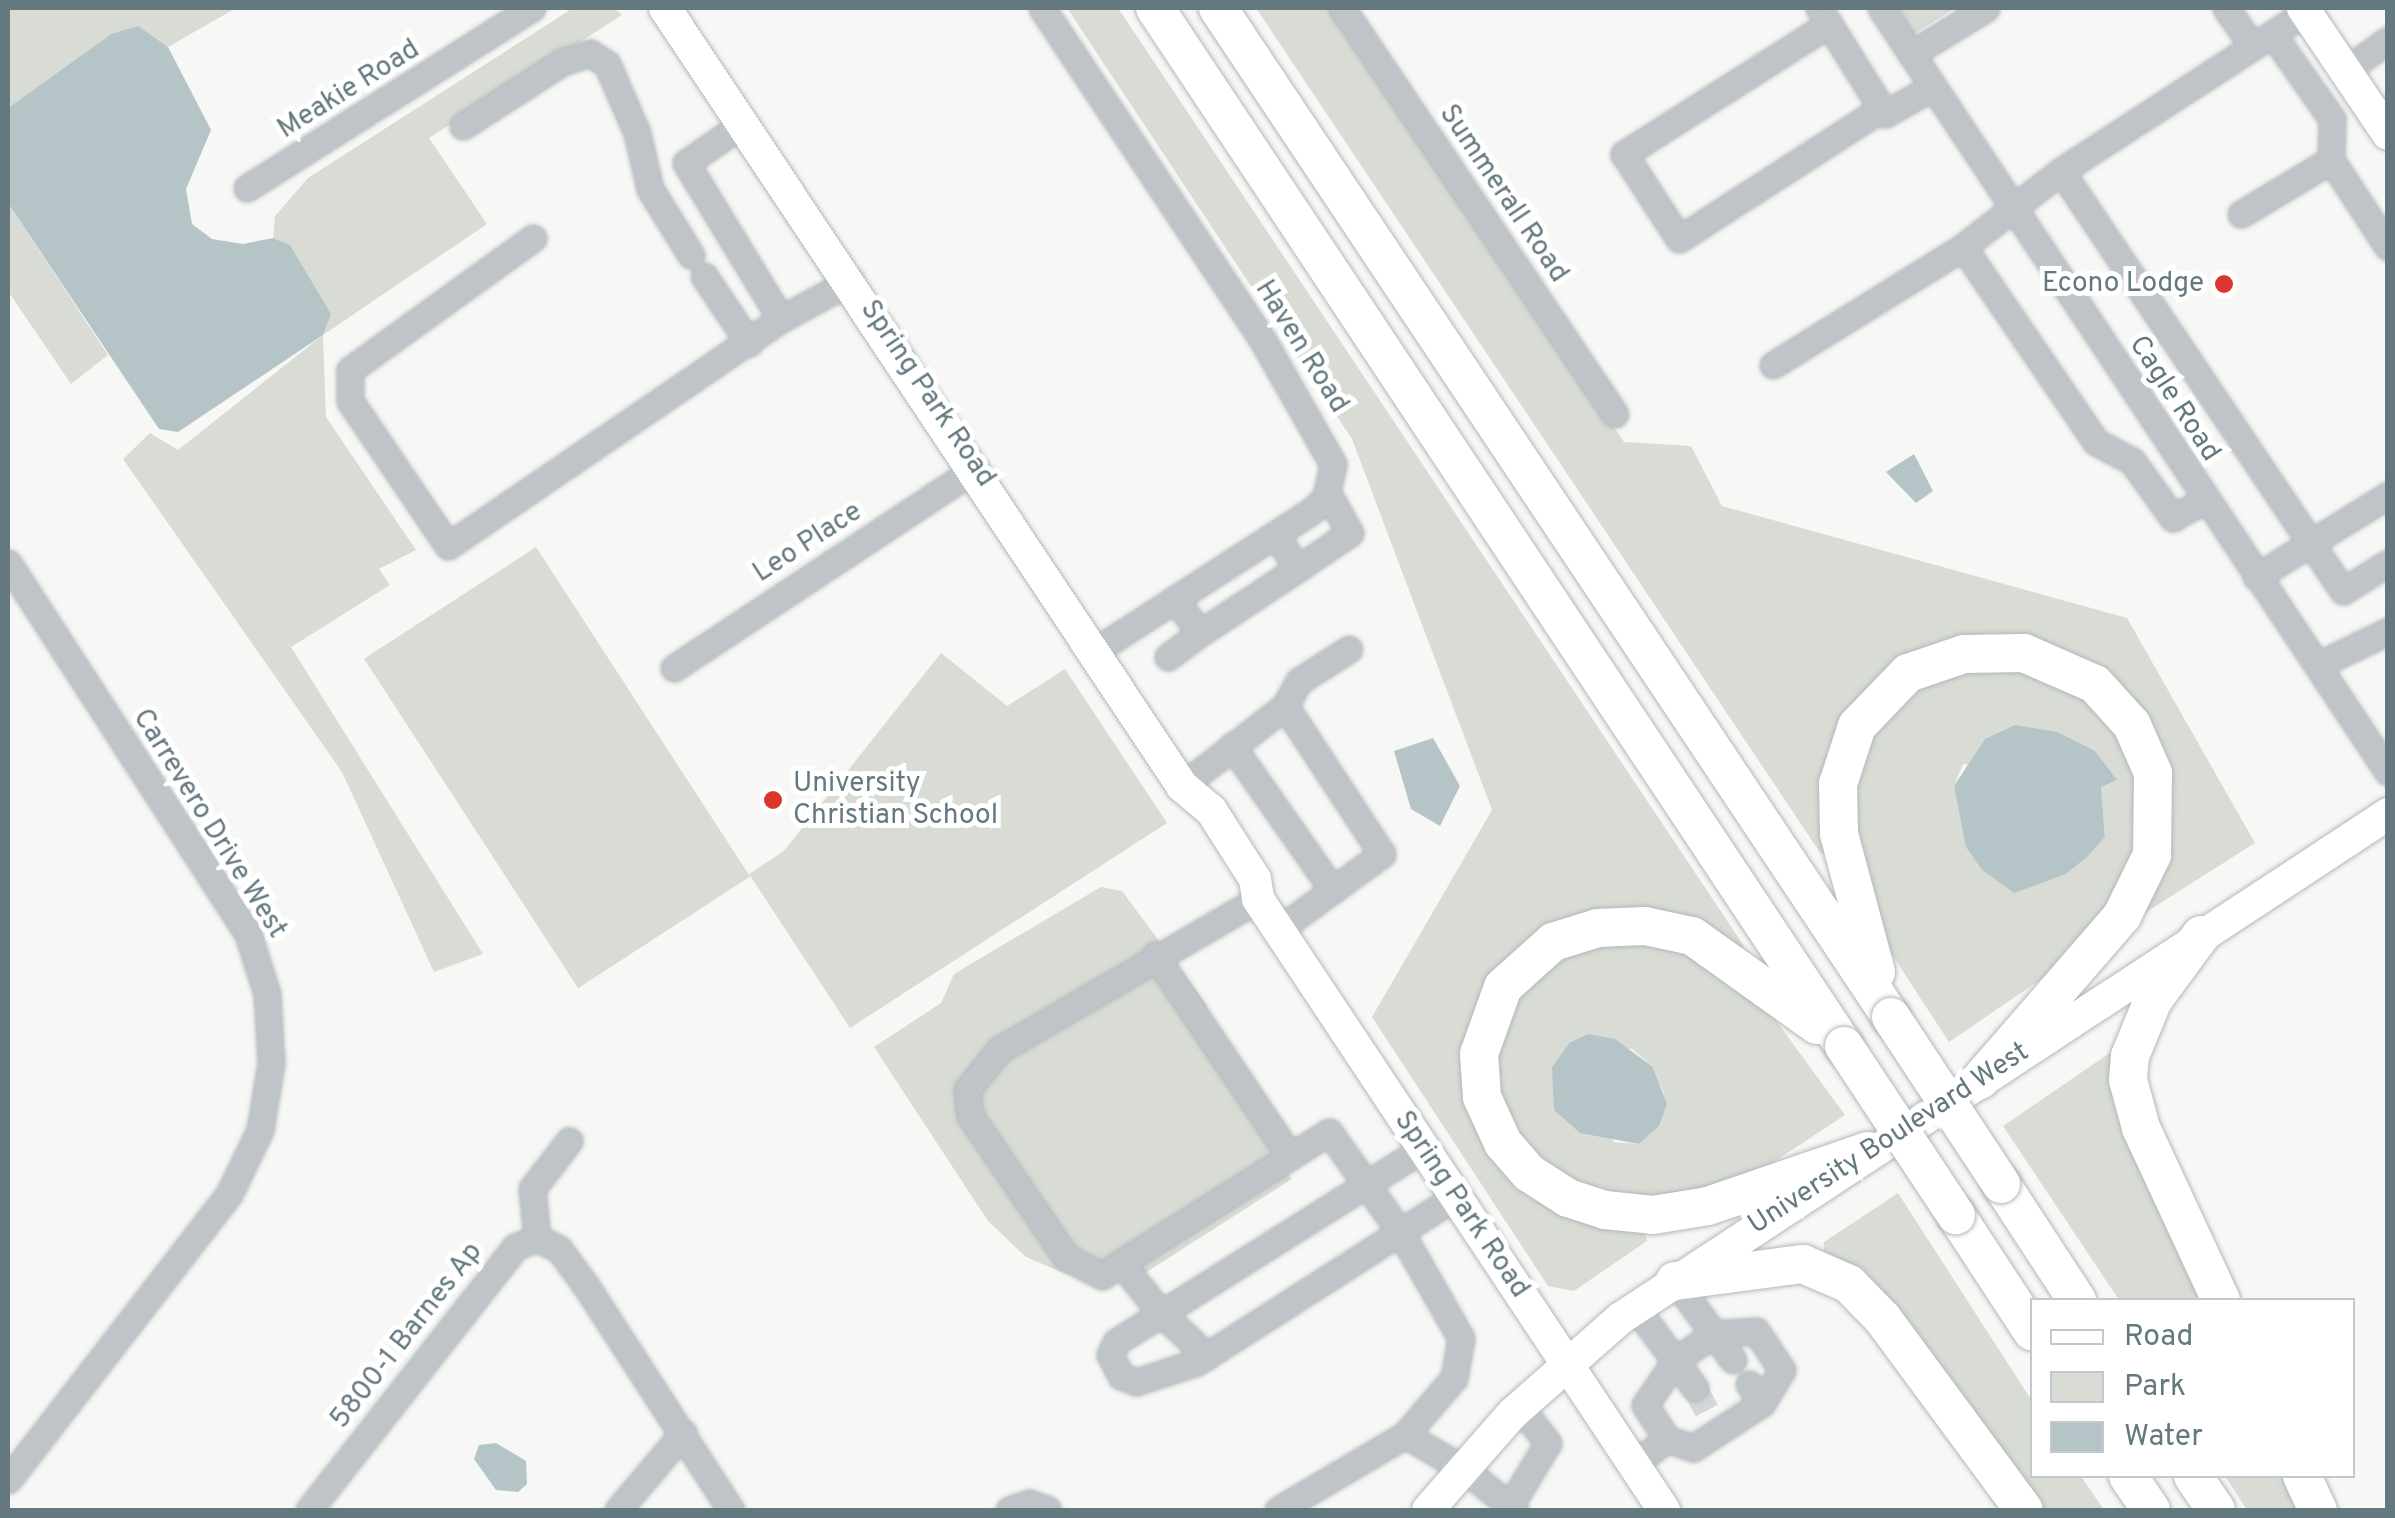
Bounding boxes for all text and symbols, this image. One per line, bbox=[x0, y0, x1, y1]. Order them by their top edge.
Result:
street label: Meakie Road bbox=[272, 33, 426, 147]
street label: Summerall Road bbox=[1431, 99, 1575, 289]
place label: Econo Lodge bbox=[2042, 267, 2204, 301]
marker: Econo Lodge bbox=[2213, 273, 2235, 295]
street label: Haven Road bbox=[1247, 274, 1355, 420]
street label: Spring Park Road bbox=[852, 294, 1002, 494]
street label: Cagle Road bbox=[2121, 330, 2227, 468]
street label: Leo Place bbox=[747, 495, 869, 591]
street label: Carrevero Drive West bbox=[125, 703, 293, 945]
place label: University Christian School bbox=[793, 767, 998, 833]
marker: University Christian School bbox=[762, 789, 784, 811]
street label: University Boulevard West bbox=[1742, 1035, 2036, 1243]
street label: Spring Park Road bbox=[1386, 1105, 1536, 1305]
street label: 5800-1 Barnes Ap bbox=[324, 1236, 490, 1436]
legend bbox=[2030, 1298, 2355, 1478]
text: Road bbox=[2124, 1319, 2193, 1356]
text: Park bbox=[2124, 1369, 2186, 1406]
text: Water bbox=[2124, 1419, 2203, 1456]

